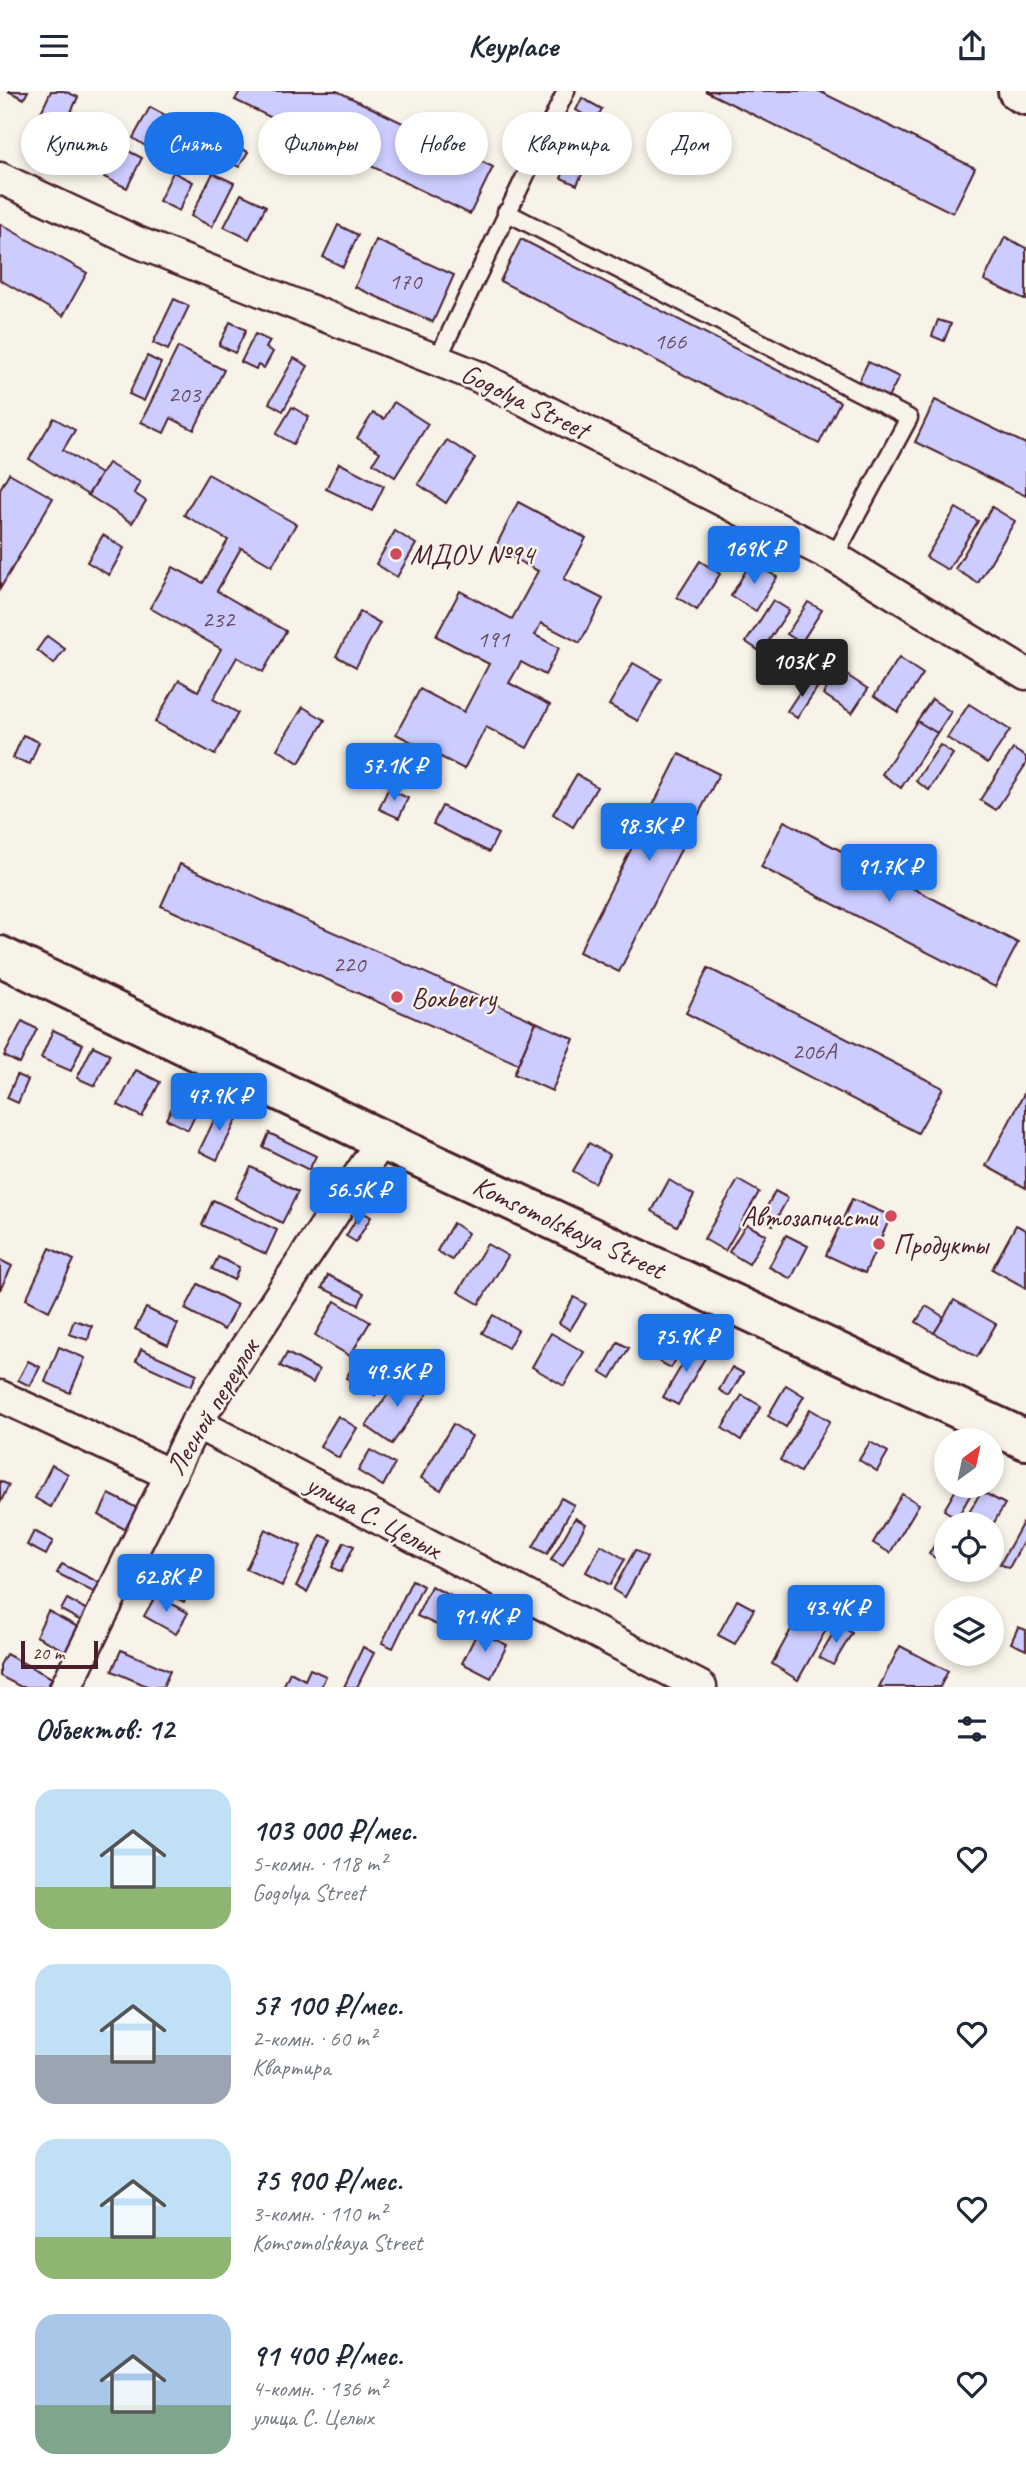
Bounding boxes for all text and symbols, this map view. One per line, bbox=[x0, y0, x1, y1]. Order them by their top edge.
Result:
text: Keyplace bbox=[468, 25, 558, 66]
icon: menu bbox=[35, 27, 73, 65]
icon: share bbox=[953, 27, 991, 65]
chip: Купить bbox=[21, 112, 130, 175]
chip: Снять bbox=[144, 112, 244, 175]
chip: Фильтры bbox=[258, 112, 381, 175]
chip: Новое bbox=[395, 112, 488, 175]
chip: Квартира bbox=[502, 112, 632, 175]
chip: Дом bbox=[646, 112, 732, 175]
house number: 170 bbox=[389, 266, 423, 296]
house number: 166 bbox=[654, 326, 687, 356]
street label: Gogolya Street bbox=[456, 355, 598, 448]
house number: 203 bbox=[168, 379, 202, 409]
pin: 169K ₽ bbox=[697, 526, 811, 586]
text: 169K ₽ bbox=[724, 534, 784, 563]
place label: МДОУ №94 bbox=[410, 537, 537, 572]
marker: МДОУ №94 bbox=[388, 546, 404, 562]
house number: 232 bbox=[202, 604, 236, 634]
house number: 191 bbox=[477, 624, 510, 654]
pin: 103K ₽ bbox=[745, 639, 859, 699]
text: 103K ₽ bbox=[772, 647, 832, 676]
pin: 57.1K ₽ bbox=[329, 743, 459, 803]
text: 57.1K ₽ bbox=[362, 751, 426, 780]
pin: 98.3K ₽ bbox=[584, 803, 714, 863]
text: 98.3K ₽ bbox=[617, 811, 681, 840]
pin: 91.7K ₽ bbox=[824, 845, 954, 904]
text: 91.7K ₽ bbox=[857, 852, 921, 881]
house number: 220 bbox=[333, 949, 367, 979]
place label: Boxberry bbox=[411, 980, 498, 1015]
marker: Boxberry bbox=[389, 989, 405, 1005]
house number: 206А bbox=[792, 1036, 837, 1066]
pin: 47.9K ₽ bbox=[154, 1073, 284, 1133]
text: 47.9K ₽ bbox=[187, 1081, 251, 1110]
pin: 56.5K ₽ bbox=[293, 1167, 423, 1227]
street label: Komsomolskaya Street bbox=[468, 1167, 673, 1288]
text: 56.5K ₽ bbox=[326, 1175, 390, 1204]
place label: Автозапчасти bbox=[741, 1199, 879, 1234]
marker: Автозапчасти bbox=[883, 1208, 899, 1224]
place label: Продукты bbox=[893, 1227, 990, 1262]
marker: Продукты bbox=[871, 1236, 887, 1252]
pin: 75.9K ₽ bbox=[621, 1315, 751, 1374]
text: 75.9K ₽ bbox=[654, 1322, 718, 1351]
street label: Лесной переулок bbox=[158, 1330, 268, 1481]
pin: 49.5K ₽ bbox=[332, 1349, 462, 1409]
text: 49.5K ₽ bbox=[365, 1357, 429, 1386]
north arrow bbox=[934, 1428, 1004, 1498]
map controls bbox=[934, 1428, 1004, 1666]
street label: улица С. Целых bbox=[299, 1465, 450, 1567]
button: locate bbox=[934, 1512, 1004, 1582]
pin: 62.8K ₽ bbox=[101, 1555, 231, 1614]
text: 62.8K ₽ bbox=[133, 1562, 199, 1591]
pin: 43.4K ₽ bbox=[771, 1585, 901, 1645]
text: 43.4K ₽ bbox=[804, 1593, 868, 1622]
pin: 91.4K ₽ bbox=[420, 1595, 550, 1654]
button: layers bbox=[934, 1596, 1004, 1666]
text: 91.4K ₽ bbox=[453, 1602, 517, 1631]
scale bar bbox=[21, 1638, 98, 1670]
text: 20 m bbox=[32, 1641, 64, 1665]
text: Объектов: 12 bbox=[35, 1710, 174, 1748]
icon: filters bbox=[953, 1710, 991, 1748]
text: 103 000 ₽/мес. bbox=[252, 1811, 417, 1849]
icon: home bbox=[91, 1817, 175, 1901]
icon: heart bbox=[953, 1840, 991, 1878]
text: 5-комн. · 118 m² bbox=[252, 1849, 386, 1878]
text: Gogolya Street bbox=[252, 1878, 364, 1907]
text: 57 100 ₽/мес. bbox=[252, 1986, 402, 2024]
icon: home bbox=[91, 1992, 175, 2076]
icon: heart bbox=[953, 2015, 991, 2053]
text: 2-комн. · 60 m² bbox=[252, 2024, 376, 2053]
text: Квартира bbox=[252, 2053, 330, 2082]
text: 75 900 ₽/мес. bbox=[252, 2161, 402, 2199]
icon: home bbox=[91, 2167, 175, 2251]
icon: heart bbox=[953, 2190, 991, 2228]
text: 3-комн. · 110 m² bbox=[252, 2199, 386, 2228]
text: Komsomolskaya Street bbox=[252, 2228, 422, 2257]
text: 91 400 ₽/мес. bbox=[252, 2336, 403, 2374]
icon: home bbox=[91, 2342, 175, 2426]
icon: heart bbox=[953, 2365, 991, 2403]
text: 4-комн. · 136 m² bbox=[252, 2374, 386, 2403]
text: улица С. Целых bbox=[252, 2403, 373, 2432]

